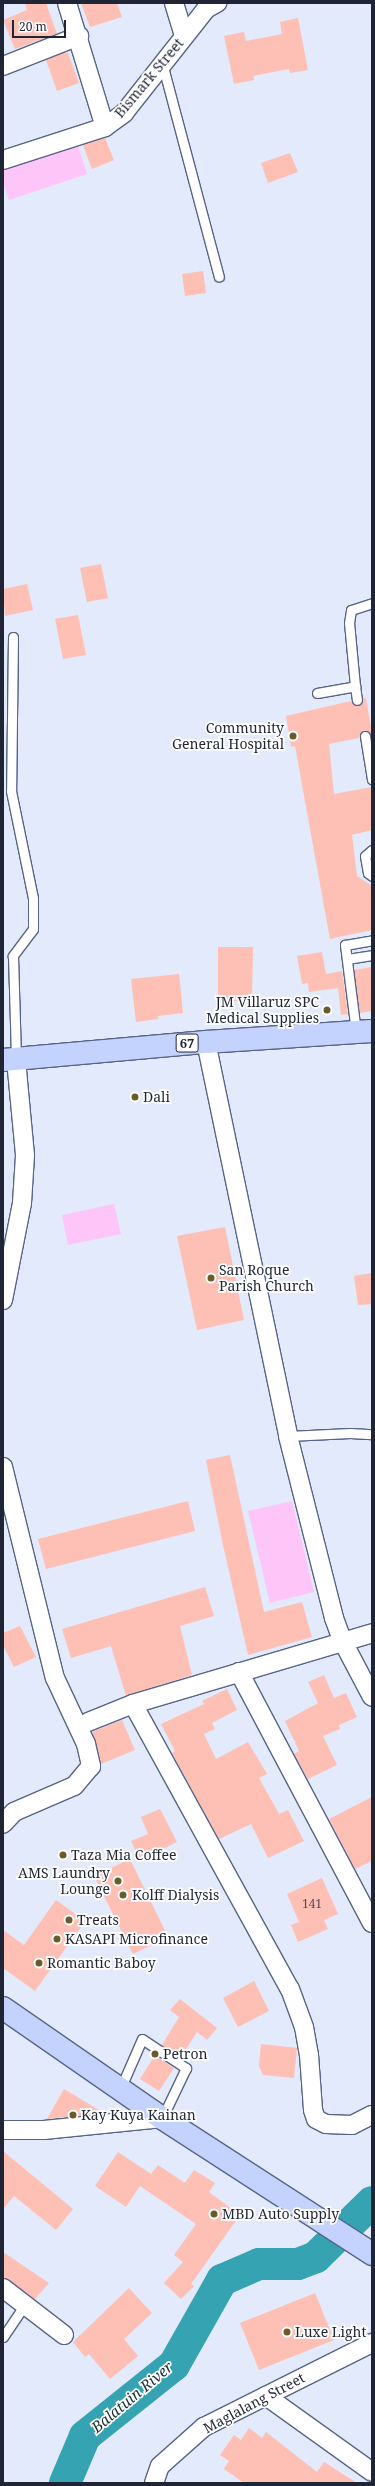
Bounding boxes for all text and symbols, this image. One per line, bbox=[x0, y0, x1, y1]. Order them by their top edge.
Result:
scale bar bbox=[14, 12, 68, 38]
text: 20 m bbox=[19, 18, 47, 35]
street label: Bismark Street bbox=[111, 35, 187, 121]
place label: Community General Hospital bbox=[172, 720, 284, 752]
marker: Community General Hospital bbox=[287, 730, 299, 742]
place label: JM Villaruz SPC Medical Supplies bbox=[206, 994, 319, 1026]
marker: JM Villaruz SPC Medical Supplies bbox=[322, 1005, 332, 1015]
road number: 67 bbox=[175, 1032, 199, 1054]
place label: Dali bbox=[143, 1089, 170, 1105]
marker: Dali bbox=[130, 1092, 140, 1102]
place label: San Roque Parish Church bbox=[219, 1262, 314, 1294]
marker: San Roque Parish Church bbox=[206, 1273, 216, 1283]
place label: Taza Mia Coffee bbox=[71, 1847, 176, 1863]
marker: Taza Mia Coffee bbox=[58, 1850, 68, 1860]
place label: AMS Laundry Lounge bbox=[18, 1865, 110, 1898]
marker: AMS Laundry Lounge bbox=[113, 1876, 123, 1886]
place label: Kolff Dialysis bbox=[132, 1887, 219, 1903]
marker: Kolff Dialysis bbox=[117, 1889, 129, 1901]
house number: 141 bbox=[302, 1897, 322, 1911]
place label: Treats bbox=[77, 1912, 119, 1928]
marker: Treats bbox=[64, 1915, 74, 1925]
place label: KASAPI Microfinance bbox=[65, 1931, 208, 1947]
marker: KASAPI Microfinance bbox=[52, 1934, 62, 1944]
place label: Romantic Baboy bbox=[47, 1955, 156, 1971]
marker: Romantic Baboy bbox=[34, 1958, 44, 1968]
place label: Petron bbox=[163, 2046, 208, 2062]
marker: Petron bbox=[150, 2049, 160, 2059]
place label: Kay Kuya Kainan bbox=[81, 2107, 196, 2123]
marker: Kay Kuya Kainan bbox=[68, 2110, 78, 2120]
place label: MBD Auto Supply bbox=[222, 2206, 339, 2222]
marker: MBD Auto Supply bbox=[209, 2209, 219, 2219]
place label: Luxe Light bbox=[295, 2324, 366, 2340]
marker: Luxe Light bbox=[282, 2327, 292, 2337]
water label: Balatuin River bbox=[88, 2358, 176, 2436]
street label: Maglalang Street bbox=[201, 2369, 307, 2437]

